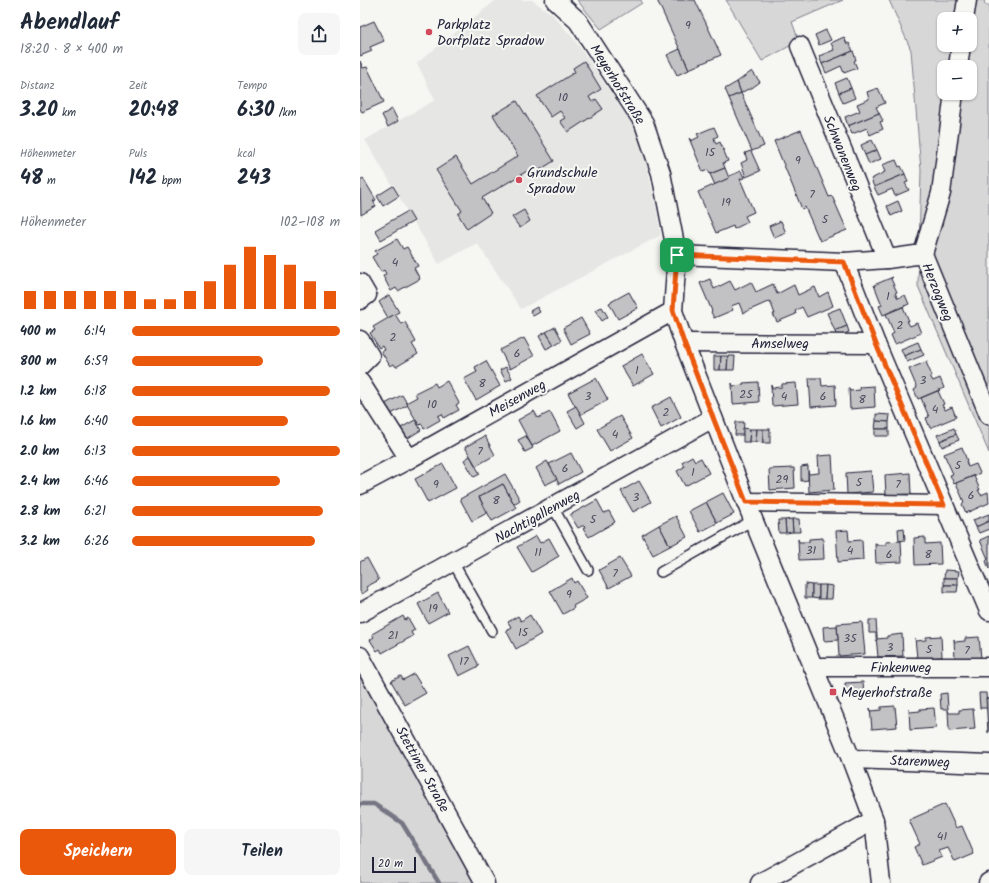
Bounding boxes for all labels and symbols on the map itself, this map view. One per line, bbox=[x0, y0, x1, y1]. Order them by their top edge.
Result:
place label: Parkplatz Dorfplatz Spradow bbox=[437, 14, 545, 52]
house number: 9 bbox=[685, 16, 691, 35]
marker: Parkplatz Dorfplatz Spradow bbox=[424, 27, 434, 37]
street label: Meyerhofstraße bbox=[584, 40, 651, 130]
house number: 10 bbox=[558, 88, 568, 107]
street label: Schwanenweg bbox=[817, 112, 867, 195]
house number: 15 bbox=[705, 143, 717, 162]
house number: 9 bbox=[795, 151, 801, 170]
place label: Grundschule Spradow bbox=[527, 162, 598, 200]
marker: Grundschule Spradow bbox=[514, 175, 524, 185]
house number: 7 bbox=[809, 185, 815, 204]
house number: 19 bbox=[721, 193, 731, 212]
house number: 5 bbox=[822, 210, 830, 229]
pin bbox=[660, 238, 694, 272]
house number: 4 bbox=[392, 253, 399, 272]
street label: Herzogweg bbox=[915, 260, 959, 325]
house number: 1 bbox=[886, 287, 890, 306]
house number: 2 bbox=[897, 316, 904, 335]
house number: 2 bbox=[390, 328, 397, 347]
street label: Amselweg bbox=[751, 333, 809, 355]
house number: 6 bbox=[514, 344, 520, 363]
house number: 1 bbox=[635, 361, 639, 380]
house number: 3 bbox=[920, 371, 927, 390]
house number: 8 bbox=[478, 374, 486, 393]
street label: Meisenweg bbox=[485, 374, 550, 424]
house number: 25 bbox=[739, 385, 754, 404]
house number: 3 bbox=[585, 387, 592, 406]
house number: 4 bbox=[781, 387, 788, 406]
house number: 6 bbox=[820, 387, 826, 406]
house number: 8 bbox=[858, 390, 866, 409]
house number: 10 bbox=[427, 395, 437, 414]
house number: 4 bbox=[932, 400, 939, 419]
house number: 2 bbox=[663, 403, 670, 422]
house number: 4 bbox=[612, 425, 619, 444]
house number: 7 bbox=[477, 442, 483, 461]
house number: 5 bbox=[955, 456, 963, 475]
house number: 6 bbox=[562, 459, 568, 478]
house number: 1 bbox=[691, 463, 695, 482]
house number: 29 bbox=[776, 470, 789, 489]
house number: 5 bbox=[856, 473, 864, 492]
house number: 9 bbox=[433, 475, 439, 494]
house number: 7 bbox=[895, 475, 901, 494]
street label: Nachtigallenweg bbox=[491, 484, 584, 549]
house number: 6 bbox=[968, 486, 974, 505]
house number: 3 bbox=[633, 488, 640, 507]
house number: 8 bbox=[492, 491, 500, 510]
house number: 5 bbox=[590, 510, 598, 529]
house number: 31 bbox=[806, 541, 817, 560]
house number: 4 bbox=[847, 541, 854, 560]
house number: 11 bbox=[534, 543, 542, 562]
house number: 6 bbox=[886, 545, 892, 564]
house number: 8 bbox=[924, 545, 932, 564]
house number: 7 bbox=[612, 564, 618, 583]
house number: 9 bbox=[566, 585, 572, 604]
house number: 19 bbox=[428, 599, 438, 618]
house number: 15 bbox=[518, 623, 530, 642]
house number: 21 bbox=[388, 626, 399, 645]
house number: 35 bbox=[843, 629, 858, 648]
house number: 3 bbox=[887, 638, 894, 657]
house number: 5 bbox=[926, 640, 934, 659]
house number: 7 bbox=[964, 641, 970, 660]
house number: 17 bbox=[459, 652, 469, 671]
street label: Finkenweg bbox=[871, 657, 931, 679]
place label: Meyerhofstraße bbox=[841, 682, 933, 704]
marker: Meyerhofstraße bbox=[828, 687, 838, 697]
street label: Stettiner Straße bbox=[389, 722, 455, 817]
street label: Starenweg bbox=[890, 750, 950, 774]
house number: 41 bbox=[937, 827, 947, 846]
scale bar bbox=[372, 855, 416, 874]

